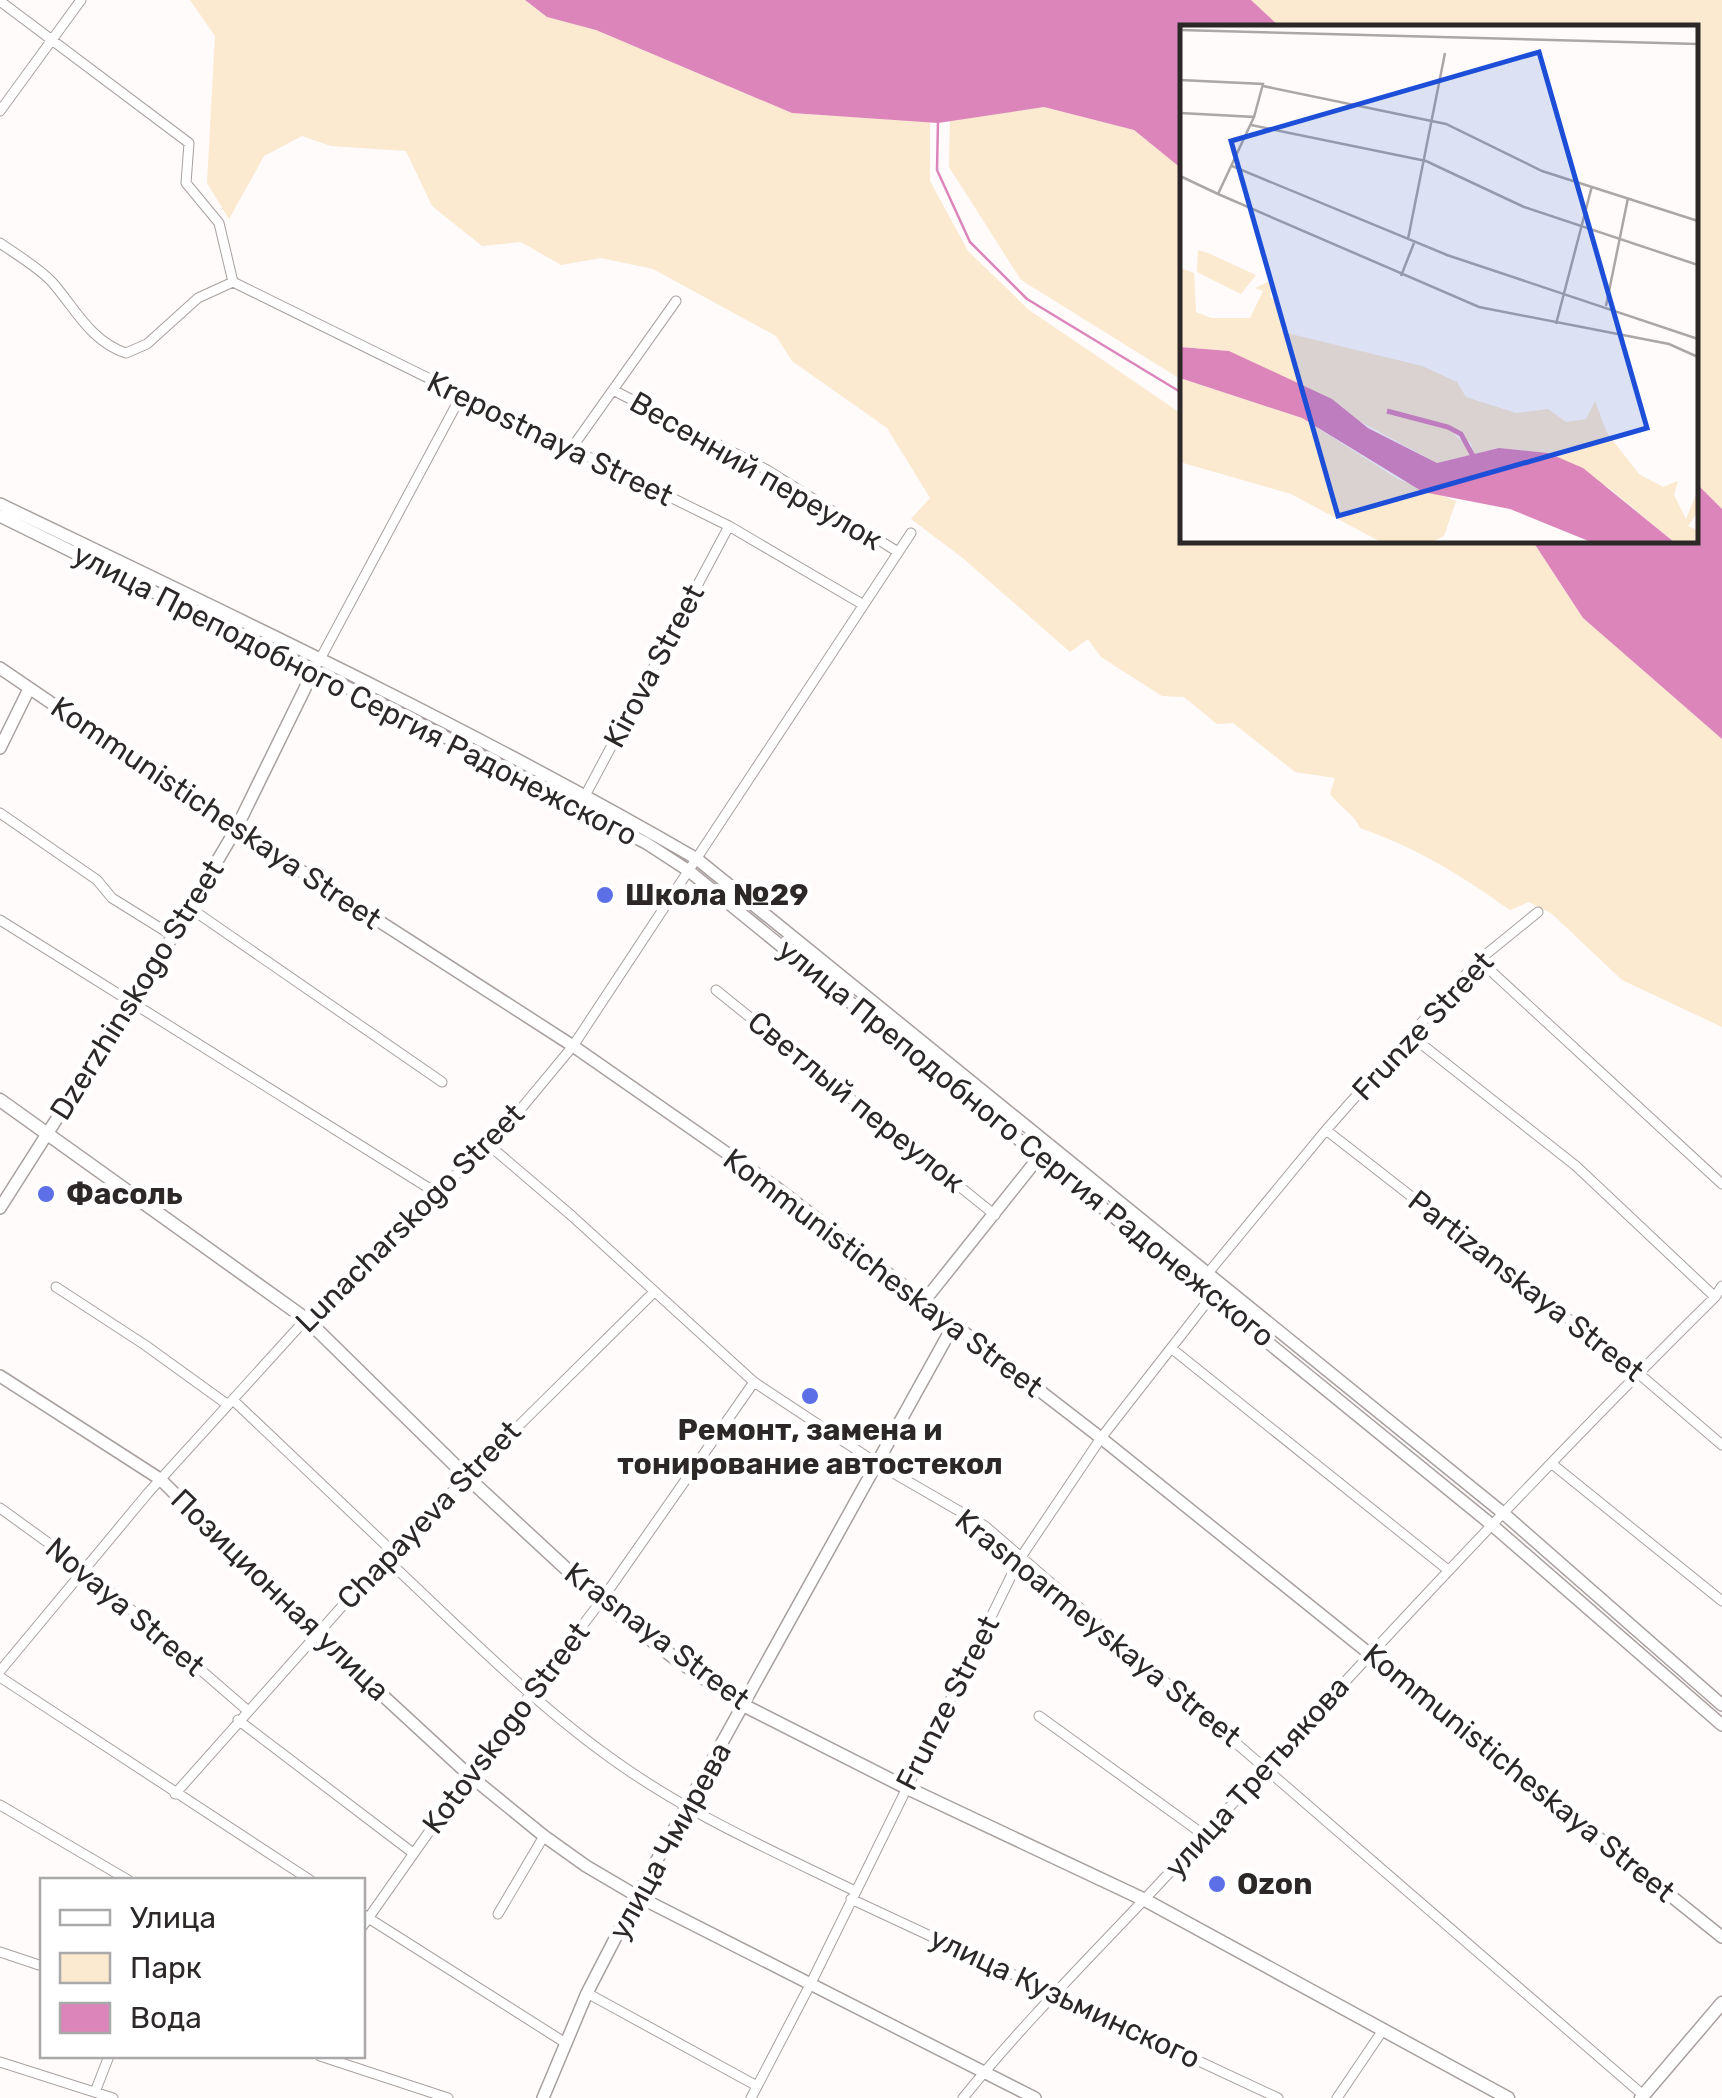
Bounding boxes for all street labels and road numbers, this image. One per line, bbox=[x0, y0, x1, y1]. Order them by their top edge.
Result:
street label: Krepostnaya Street bbox=[421, 364, 679, 514]
street label: Весенний переулок bbox=[623, 384, 889, 558]
street label: улица Преподобного Сергия Радонежского bbox=[67, 536, 643, 854]
street label: Kirova Street bbox=[596, 578, 712, 754]
street label: Kommunisticheskaya Street bbox=[44, 689, 388, 937]
street label: Dzerzhinskogo Street bbox=[42, 853, 232, 1126]
street label: улица Преподобного Сергия Радонежского bbox=[770, 931, 1282, 1355]
street label: Frunze Street bbox=[1345, 944, 1501, 1108]
street label: Светлый переулок bbox=[741, 1004, 971, 1200]
street label: Lunacharskogo Street bbox=[288, 1096, 532, 1340]
street label: Kommunisticheskaya Street bbox=[716, 1141, 1050, 1405]
street label: Partizanskaya Street bbox=[1401, 1183, 1651, 1389]
street label: Chapayeva Street bbox=[330, 1413, 528, 1617]
street label: Позиционная улица bbox=[163, 1482, 397, 1708]
street label: Krasnoarmeyskaya Street bbox=[948, 1502, 1248, 1754]
street label: Novaya Street bbox=[38, 1530, 212, 1684]
street label: Krasnaya Street bbox=[557, 1555, 757, 1717]
street label: Frunze Street bbox=[889, 1610, 1007, 1796]
street label: Kotovskogo Street bbox=[415, 1615, 597, 1841]
street label: Kommunisticheskaya Street bbox=[1356, 1636, 1682, 1910]
street label: улица Третьякова bbox=[1157, 1669, 1357, 1885]
street label: улица Чмирева bbox=[601, 1736, 739, 1946]
street label: улица Кузьминского bbox=[924, 1920, 1206, 2076]

